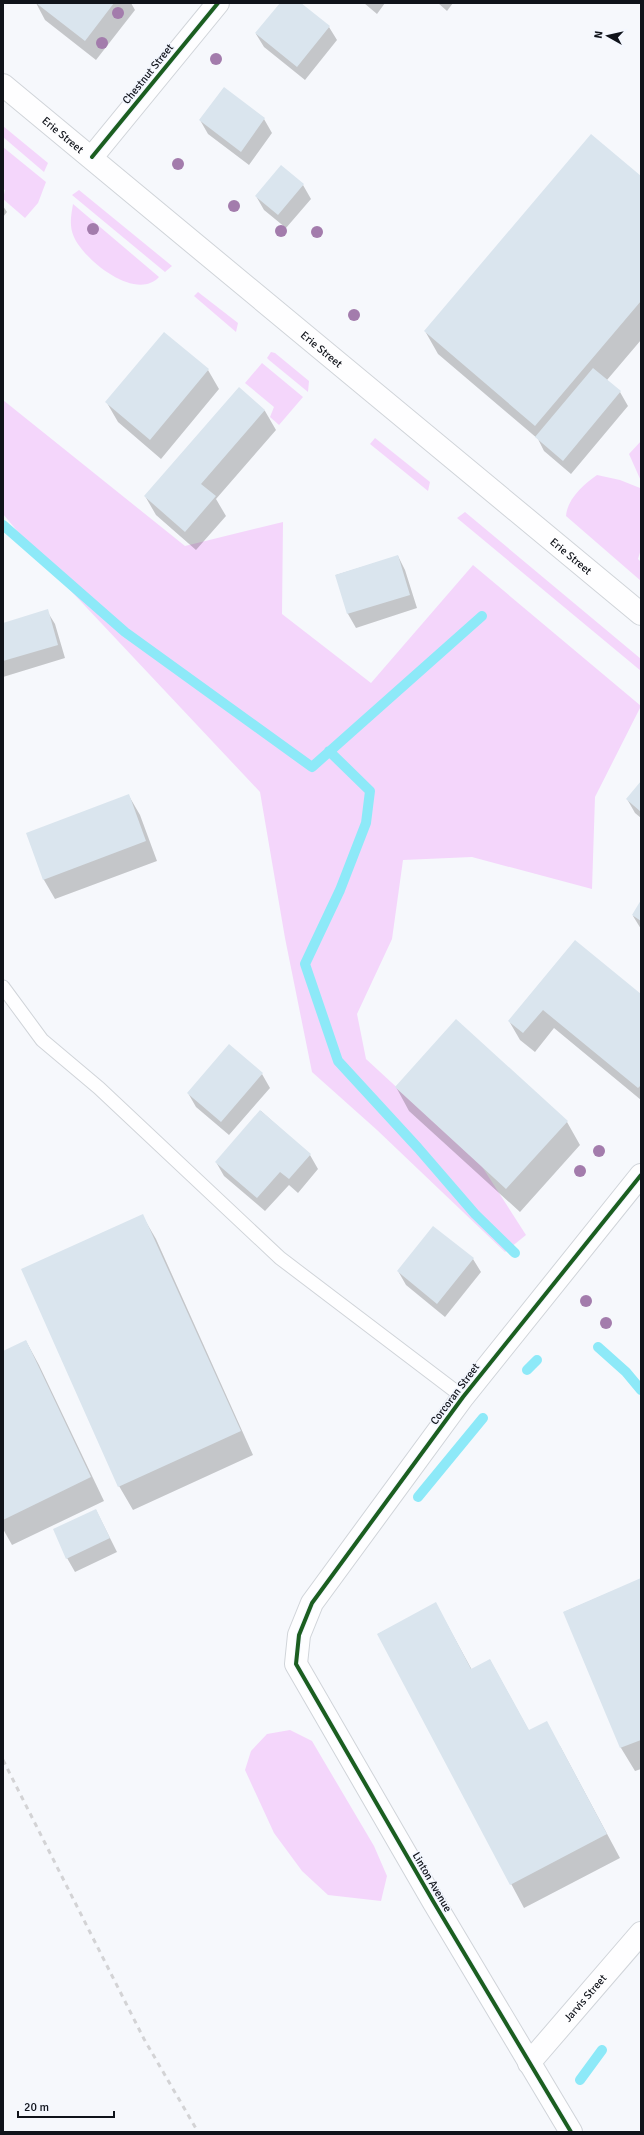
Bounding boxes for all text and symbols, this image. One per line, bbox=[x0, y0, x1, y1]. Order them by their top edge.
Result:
north arrow bbox=[588, 16, 628, 56]
text: N bbox=[592, 30, 606, 39]
street label: Chestnut Street bbox=[120, 41, 176, 107]
street label: Erie Street bbox=[40, 114, 87, 156]
street label: Erie Street bbox=[298, 328, 345, 370]
street label: Erie Street bbox=[548, 535, 595, 577]
street label: Corcoran Street bbox=[428, 1361, 482, 1427]
street label: Linton Avenue bbox=[410, 1850, 454, 1914]
street label: Jarvis Street bbox=[561, 1971, 609, 2024]
scale bar bbox=[18, 2093, 114, 2119]
text: 20 m bbox=[24, 2100, 49, 2115]

